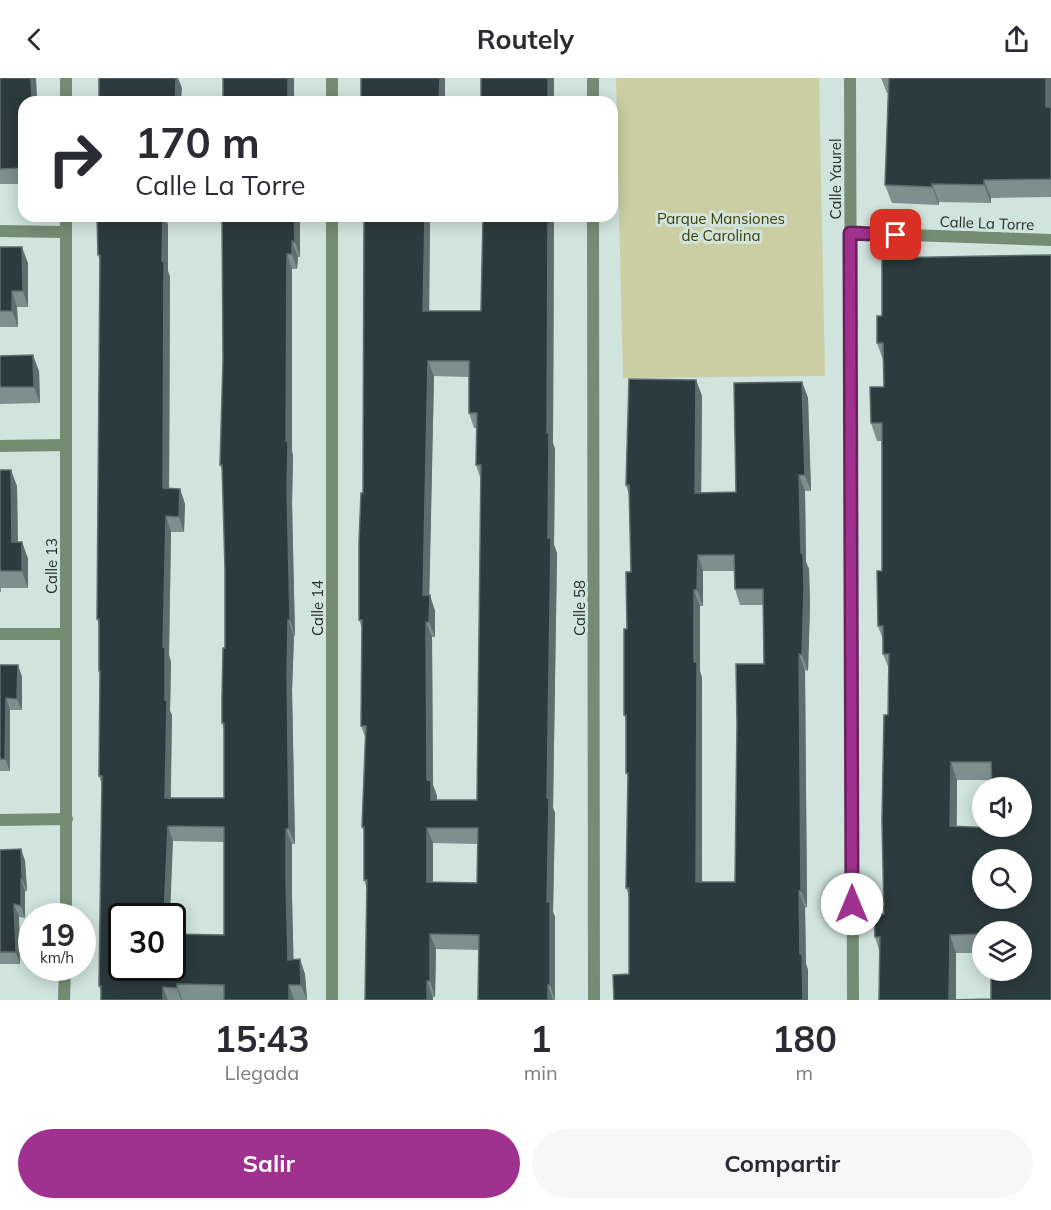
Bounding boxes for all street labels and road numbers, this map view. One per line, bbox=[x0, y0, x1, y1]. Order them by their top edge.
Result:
street label: Calle Yaurel bbox=[826, 139, 845, 219]
street label: Calle La Torre bbox=[939, 212, 1035, 234]
street label: Calle 13 bbox=[42, 538, 61, 594]
street label: Calle 14 bbox=[308, 580, 327, 636]
street label: Calle 58 bbox=[570, 580, 589, 636]

